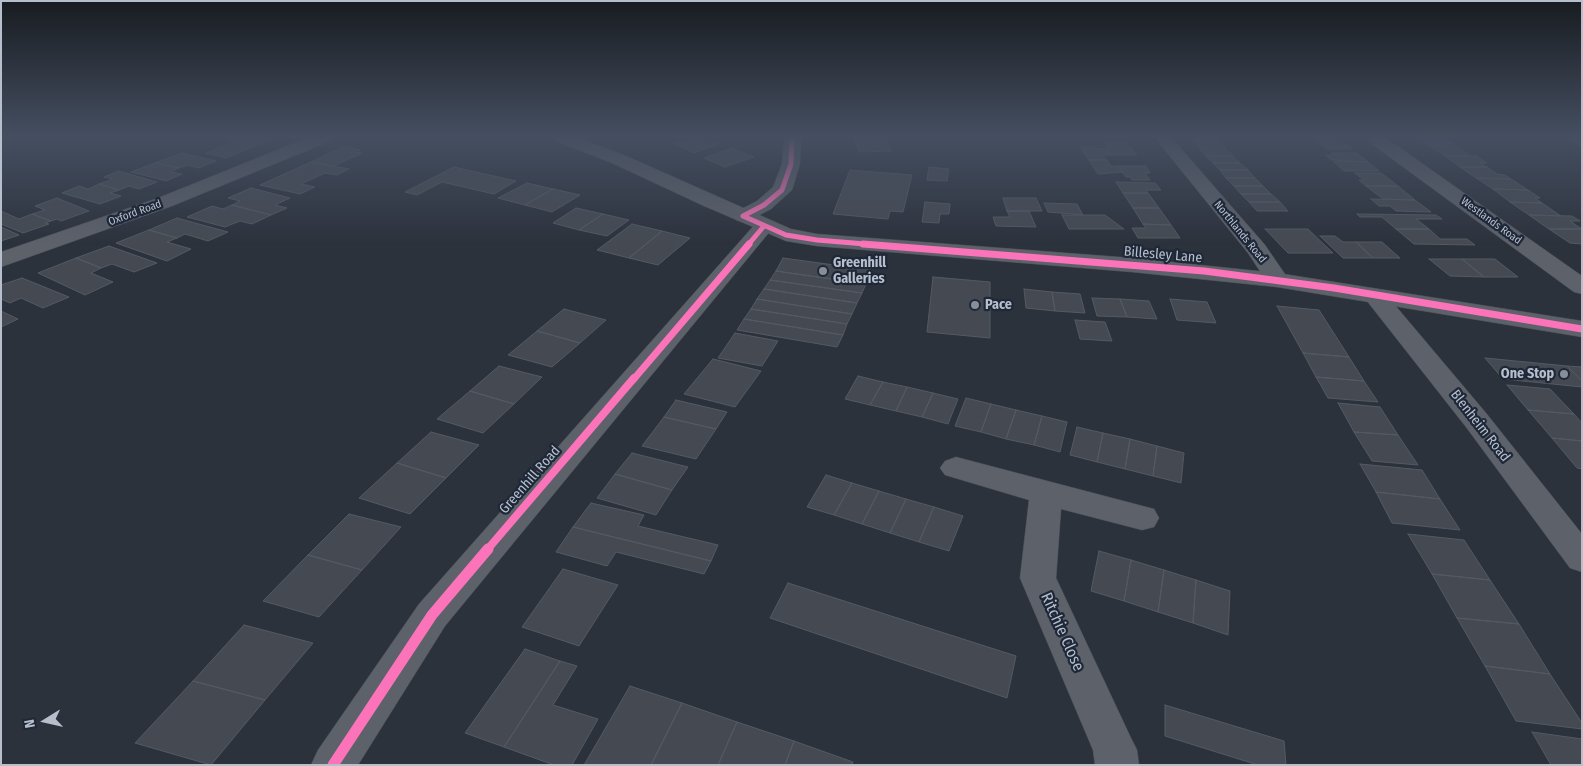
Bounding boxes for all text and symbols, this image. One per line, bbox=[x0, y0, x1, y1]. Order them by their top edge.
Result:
street label: Westlands Road bbox=[1458, 195, 1524, 247]
street label: Oxford Road bbox=[107, 197, 163, 229]
street label: Northlands Road bbox=[1211, 198, 1269, 266]
street label: Billesley Lane bbox=[1123, 243, 1203, 267]
place label: Greenhill Galleries bbox=[833, 255, 886, 288]
marker: Greenhill Galleries bbox=[817, 265, 829, 277]
place label: Pace bbox=[985, 297, 1012, 313]
marker: Pace bbox=[969, 299, 981, 311]
place label: One Stop bbox=[1501, 366, 1554, 382]
marker: One Stop bbox=[1558, 368, 1570, 380]
street label: Blenheim Road bbox=[1447, 387, 1513, 465]
street label: Greenhill Road bbox=[496, 443, 564, 517]
street label: Ritchie Close bbox=[1036, 590, 1088, 674]
north arrow bbox=[20, 696, 70, 746]
text: N bbox=[21, 718, 39, 729]

